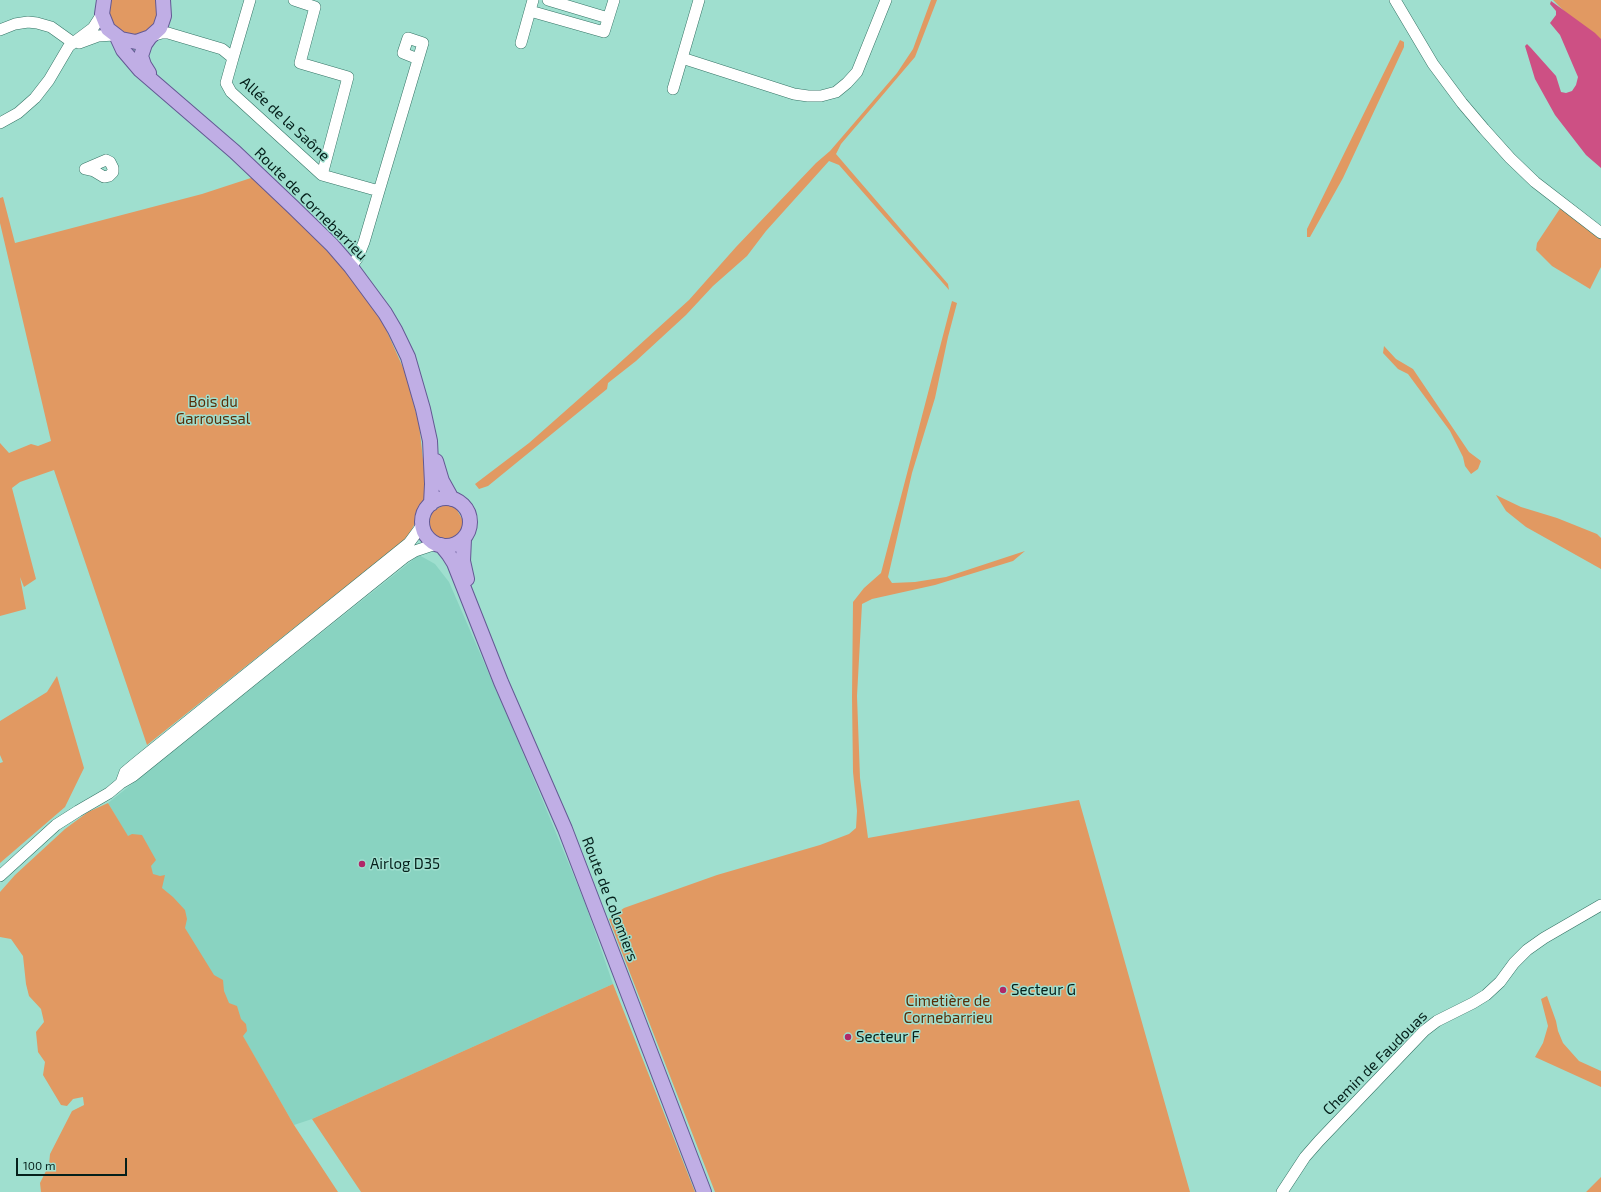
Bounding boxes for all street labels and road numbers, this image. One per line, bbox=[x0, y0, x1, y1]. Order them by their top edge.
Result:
street label: Allée de la Saône bbox=[237, 73, 333, 165]
street label: Route de Cornebarrieu bbox=[251, 144, 371, 264]
street label: Route de Colomiers bbox=[578, 834, 642, 964]
street label: Chemin de Faudouas bbox=[1319, 1007, 1431, 1119]

